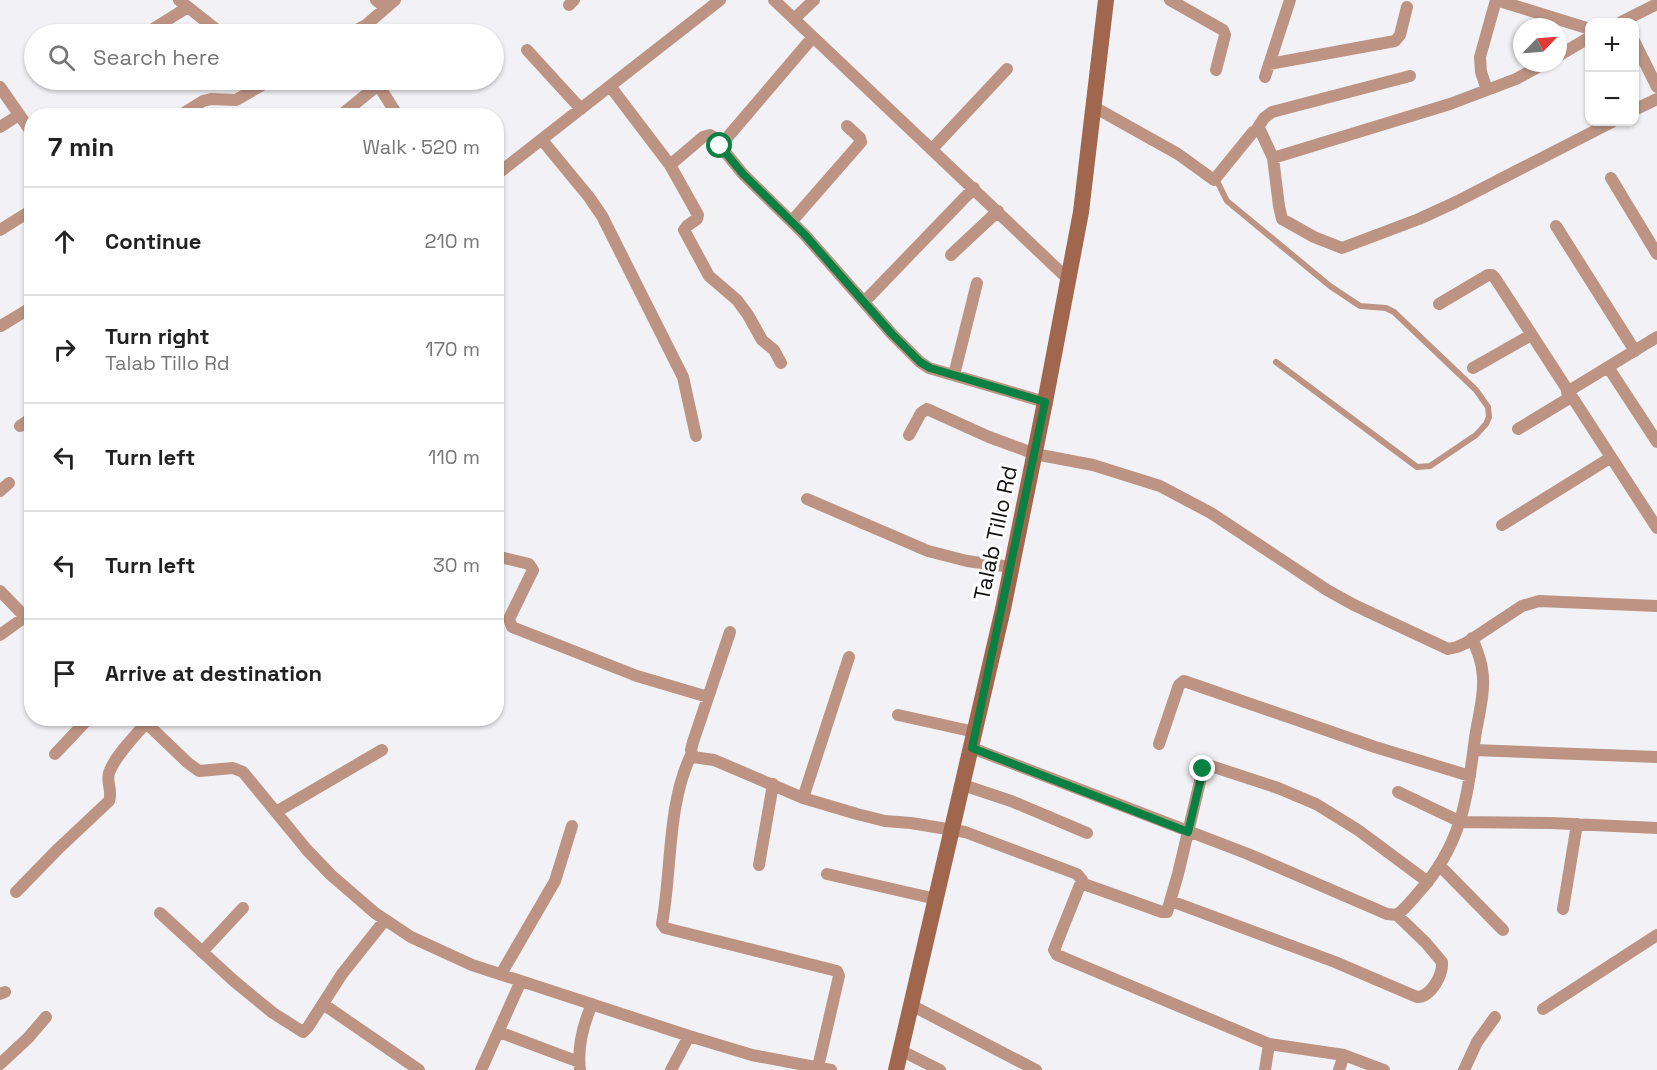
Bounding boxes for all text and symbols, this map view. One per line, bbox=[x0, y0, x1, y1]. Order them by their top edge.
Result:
north arrow bbox=[1513, 18, 1567, 72]
map controls bbox=[1585, 18, 1639, 126]
button: + bbox=[1585, 18, 1639, 72]
search box bbox=[24, 24, 504, 90]
icon: search bbox=[45, 41, 78, 74]
text: Search here bbox=[93, 43, 220, 71]
button: − bbox=[1585, 72, 1639, 126]
text: 7 min bbox=[48, 130, 114, 164]
route start bbox=[706, 132, 732, 158]
text: Walk · 520 m bbox=[362, 134, 480, 160]
icon: ahead bbox=[48, 225, 81, 258]
text: Continue bbox=[105, 227, 201, 255]
text: 210 m bbox=[424, 228, 480, 254]
text: Turn right bbox=[105, 322, 210, 350]
icon: right bbox=[48, 333, 81, 366]
text: 170 m bbox=[425, 336, 480, 362]
text: Talab Tillo Rd bbox=[105, 350, 230, 376]
icon: left bbox=[48, 441, 81, 474]
text: Turn left bbox=[105, 443, 195, 471]
text: 110 m bbox=[428, 444, 480, 470]
street label: Talab Tillo Rd bbox=[967, 463, 1023, 603]
icon: left bbox=[48, 549, 81, 582]
text: Turn left bbox=[105, 551, 195, 579]
text: 30 m bbox=[433, 552, 480, 578]
icon: arrive bbox=[48, 657, 81, 690]
text: Arrive at destination bbox=[105, 659, 322, 687]
route end bbox=[1189, 755, 1215, 781]

